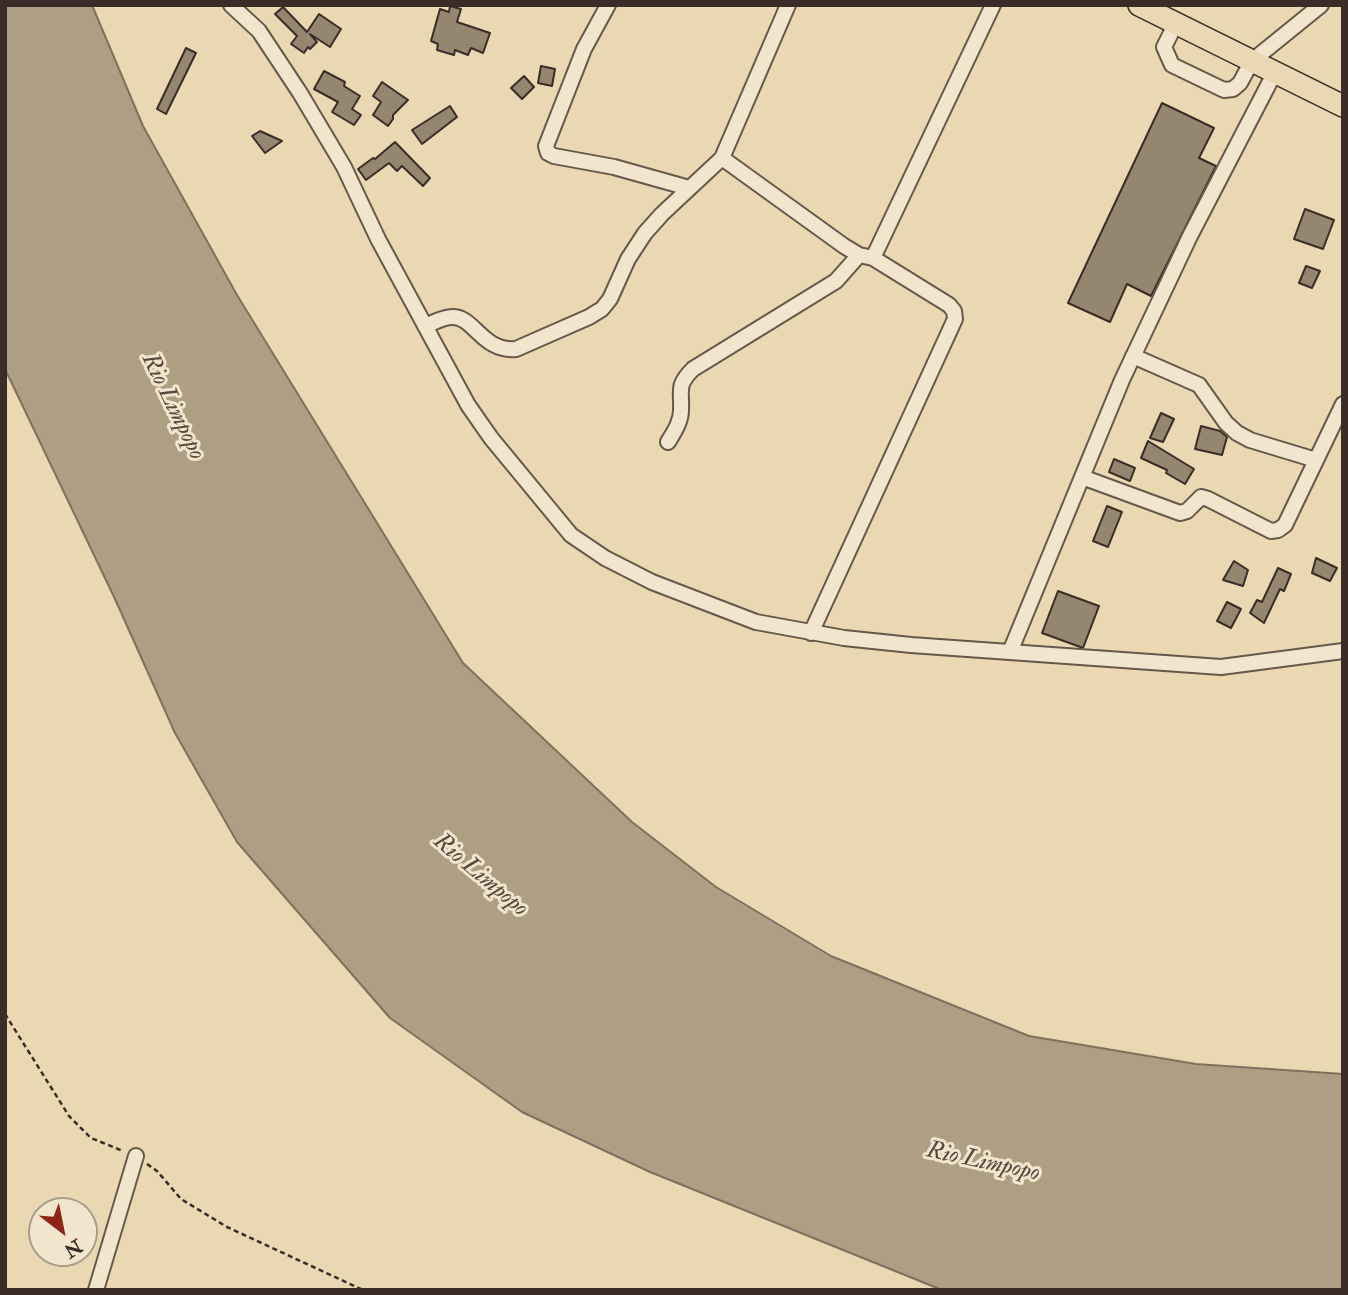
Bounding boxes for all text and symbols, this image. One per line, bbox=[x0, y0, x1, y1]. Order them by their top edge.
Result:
water label: Rio Limpopo bbox=[134, 349, 210, 465]
water label: Rio Limpopo bbox=[427, 828, 533, 924]
water label: Rio Limpopo bbox=[924, 1137, 1042, 1189]
north arrow bbox=[28, 1197, 98, 1267]
text: N bbox=[60, 1233, 87, 1263]

